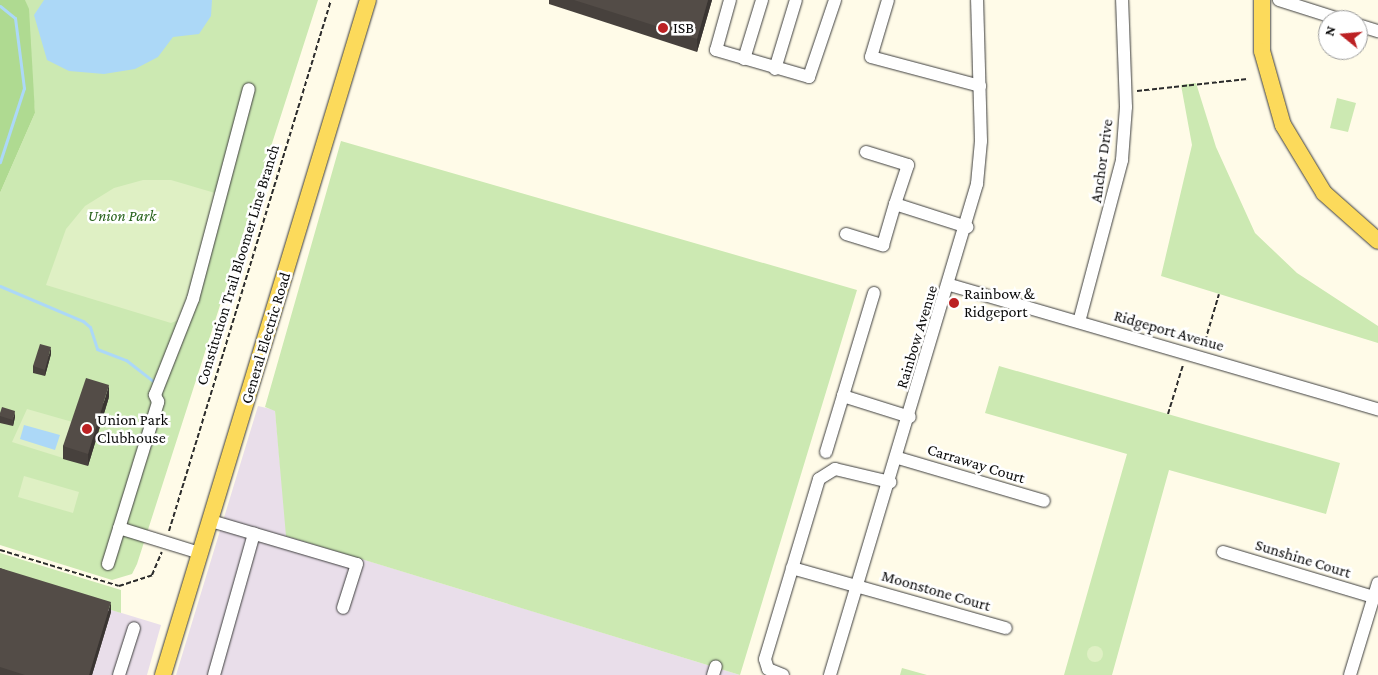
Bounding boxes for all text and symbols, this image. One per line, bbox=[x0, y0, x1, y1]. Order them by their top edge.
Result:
north arrow bbox=[1318, 10, 1368, 60]
place label: ISB bbox=[673, 18, 694, 38]
marker: ISB bbox=[657, 22, 669, 34]
text: N bbox=[1321, 24, 1339, 38]
street label: Anchor Drive bbox=[1087, 118, 1117, 204]
street label: Constitution Trail Bloomer Line Branch bbox=[192, 142, 284, 388]
park label: Union Park bbox=[88, 206, 156, 226]
street label: General Electric Road bbox=[237, 270, 295, 406]
street label: Rainbow Avenue bbox=[892, 283, 942, 391]
place label: Rainbow & Ridgeport bbox=[964, 284, 1035, 322]
marker: Rainbow & Ridgeport bbox=[948, 297, 960, 309]
street label: Ridgeport Avenue bbox=[1112, 306, 1226, 356]
place label: Union Park Clubhouse bbox=[97, 410, 168, 448]
marker: Union Park Clubhouse bbox=[81, 423, 93, 435]
street label: Carraway Court bbox=[925, 440, 1027, 488]
street label: Sunshine Court bbox=[1253, 535, 1353, 583]
street label: Moonstone Court bbox=[879, 566, 993, 616]

